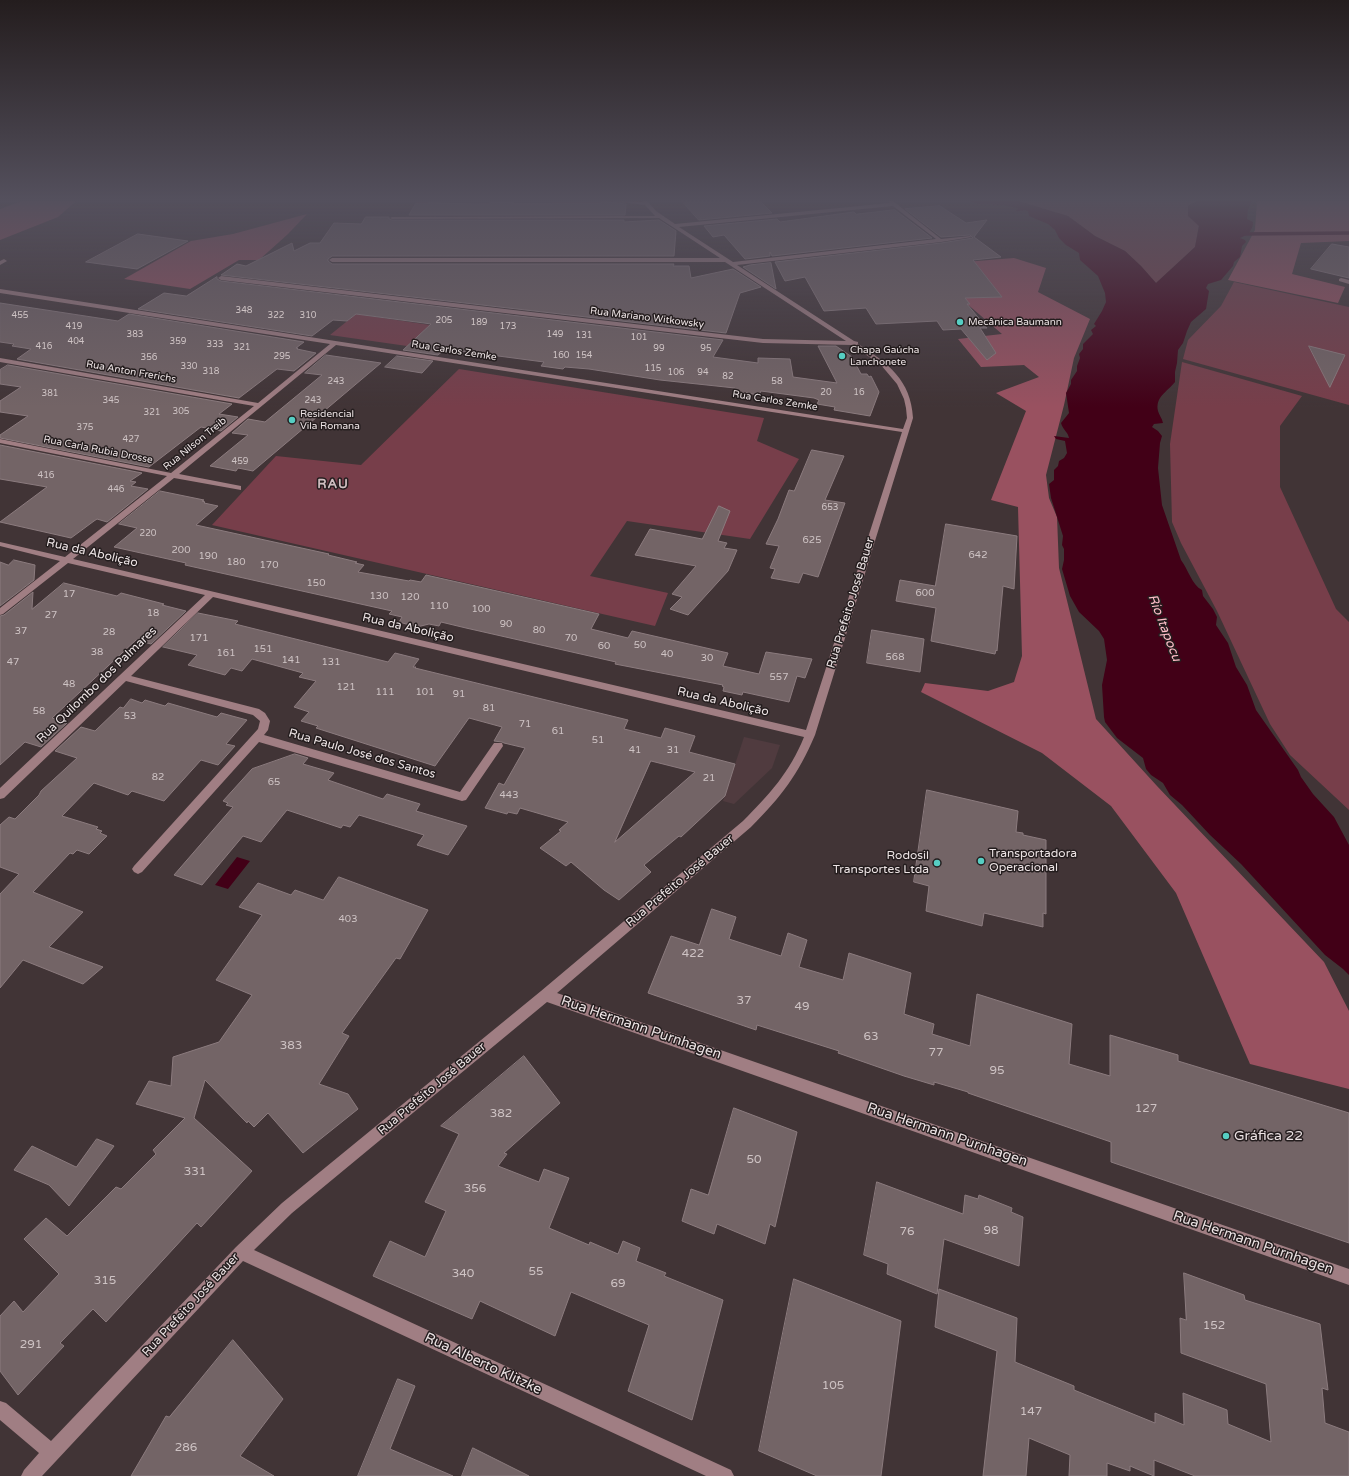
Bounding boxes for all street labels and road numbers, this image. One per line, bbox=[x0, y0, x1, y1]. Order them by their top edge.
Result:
street label: Rua Mariano Witkowsky bbox=[589, 305, 705, 331]
street label: Rua Carlos Zemke bbox=[411, 338, 497, 364]
street label: Rua Anton Frerichs bbox=[85, 358, 177, 386]
street label: Rua Carlos Zemke bbox=[732, 388, 818, 414]
street label: Rua Nilson Treib bbox=[161, 415, 229, 473]
street label: Rua Carla Rubia Drosse bbox=[42, 434, 154, 466]
street label: Rua da Abolição bbox=[45, 535, 139, 571]
street label: Rua Prefeito José Bauer bbox=[824, 536, 878, 670]
street label: Rua da Abolição bbox=[361, 610, 455, 646]
street label: Rua Quilombo dos Palmares bbox=[34, 624, 160, 746]
street label: Rua da Abolição bbox=[676, 684, 770, 720]
street label: Rua Paulo José dos Santos bbox=[287, 726, 437, 782]
street label: Rua Prefeito José Bauer bbox=[623, 832, 737, 930]
street label: Rua Hermann Purnhagen bbox=[559, 993, 723, 1063]
street label: Rua Prefeito José Bauer bbox=[375, 1040, 489, 1138]
street label: Rua Hermann Purnhagen bbox=[865, 1100, 1029, 1170]
street label: Rua Hermann Purnhagen bbox=[1171, 1208, 1335, 1278]
street label: Rua Prefeito José Bauer bbox=[139, 1250, 243, 1360]
street label: Rua Alberto Klitzke bbox=[422, 1329, 544, 1399]

